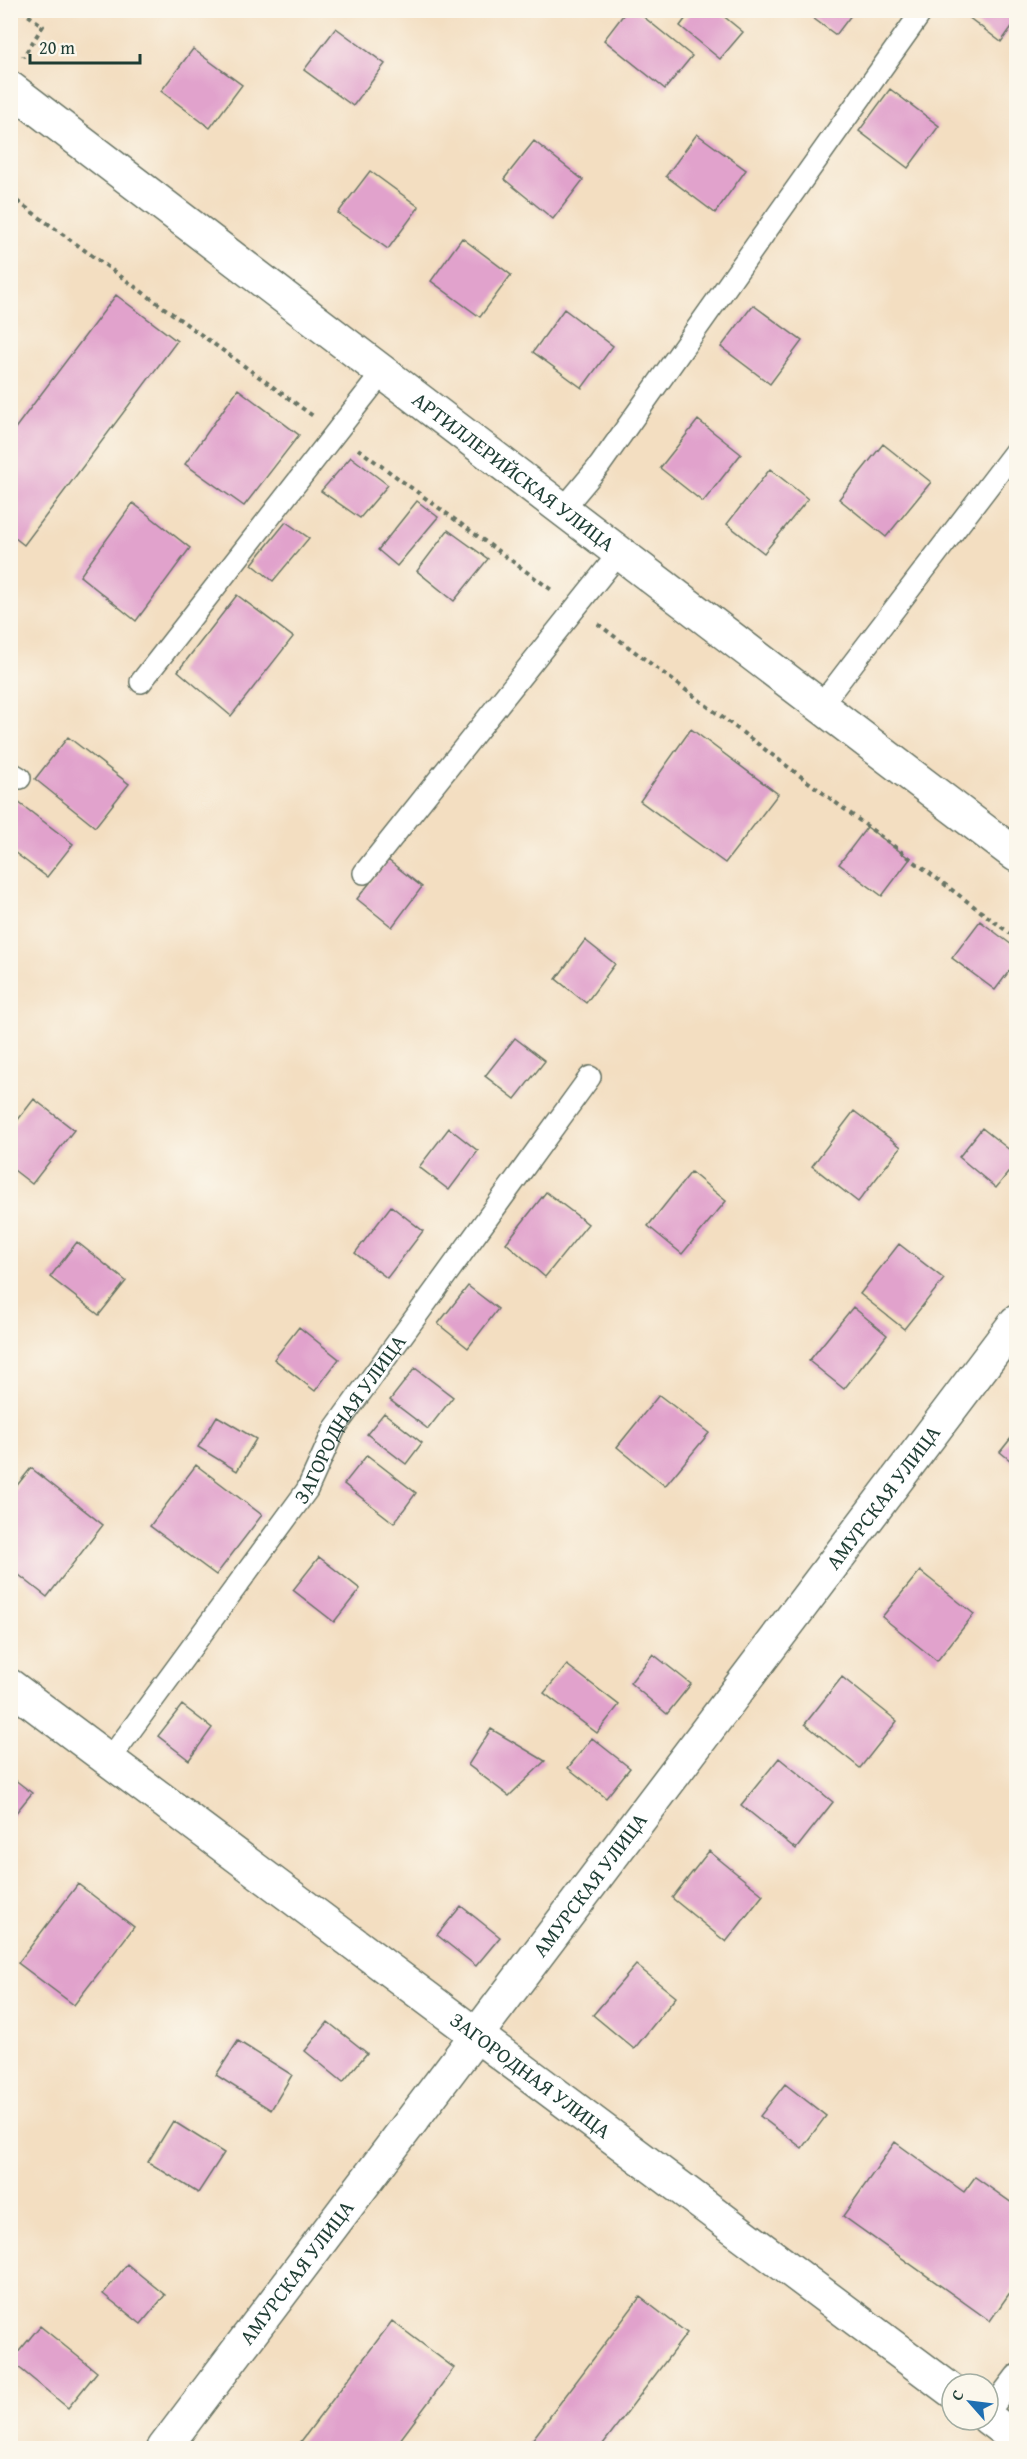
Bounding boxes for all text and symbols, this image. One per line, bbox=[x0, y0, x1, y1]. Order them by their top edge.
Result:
scale bar bbox=[30, 27, 140, 65]
text: 20 m bbox=[39, 34, 75, 61]
street label: АРТИЛЛЕРИЙСКАЯ УЛИЦА bbox=[406, 384, 622, 559]
street label: ЗАГОРОДНАЯ УЛИЦА bbox=[286, 1328, 413, 1510]
street label: АМУРСКАЯ УЛИЦА bbox=[818, 1418, 948, 1576]
street label: АМУРСКАЯ УЛИЦА bbox=[525, 1806, 655, 1963]
street label: ЗАГОРОДНАЯ УЛИЦА bbox=[444, 2004, 618, 2146]
street label: АМУРСКАЯ УЛИЦА bbox=[232, 2193, 361, 2351]
north arrow bbox=[940, 2372, 1000, 2432]
text: С bbox=[944, 2385, 969, 2405]

